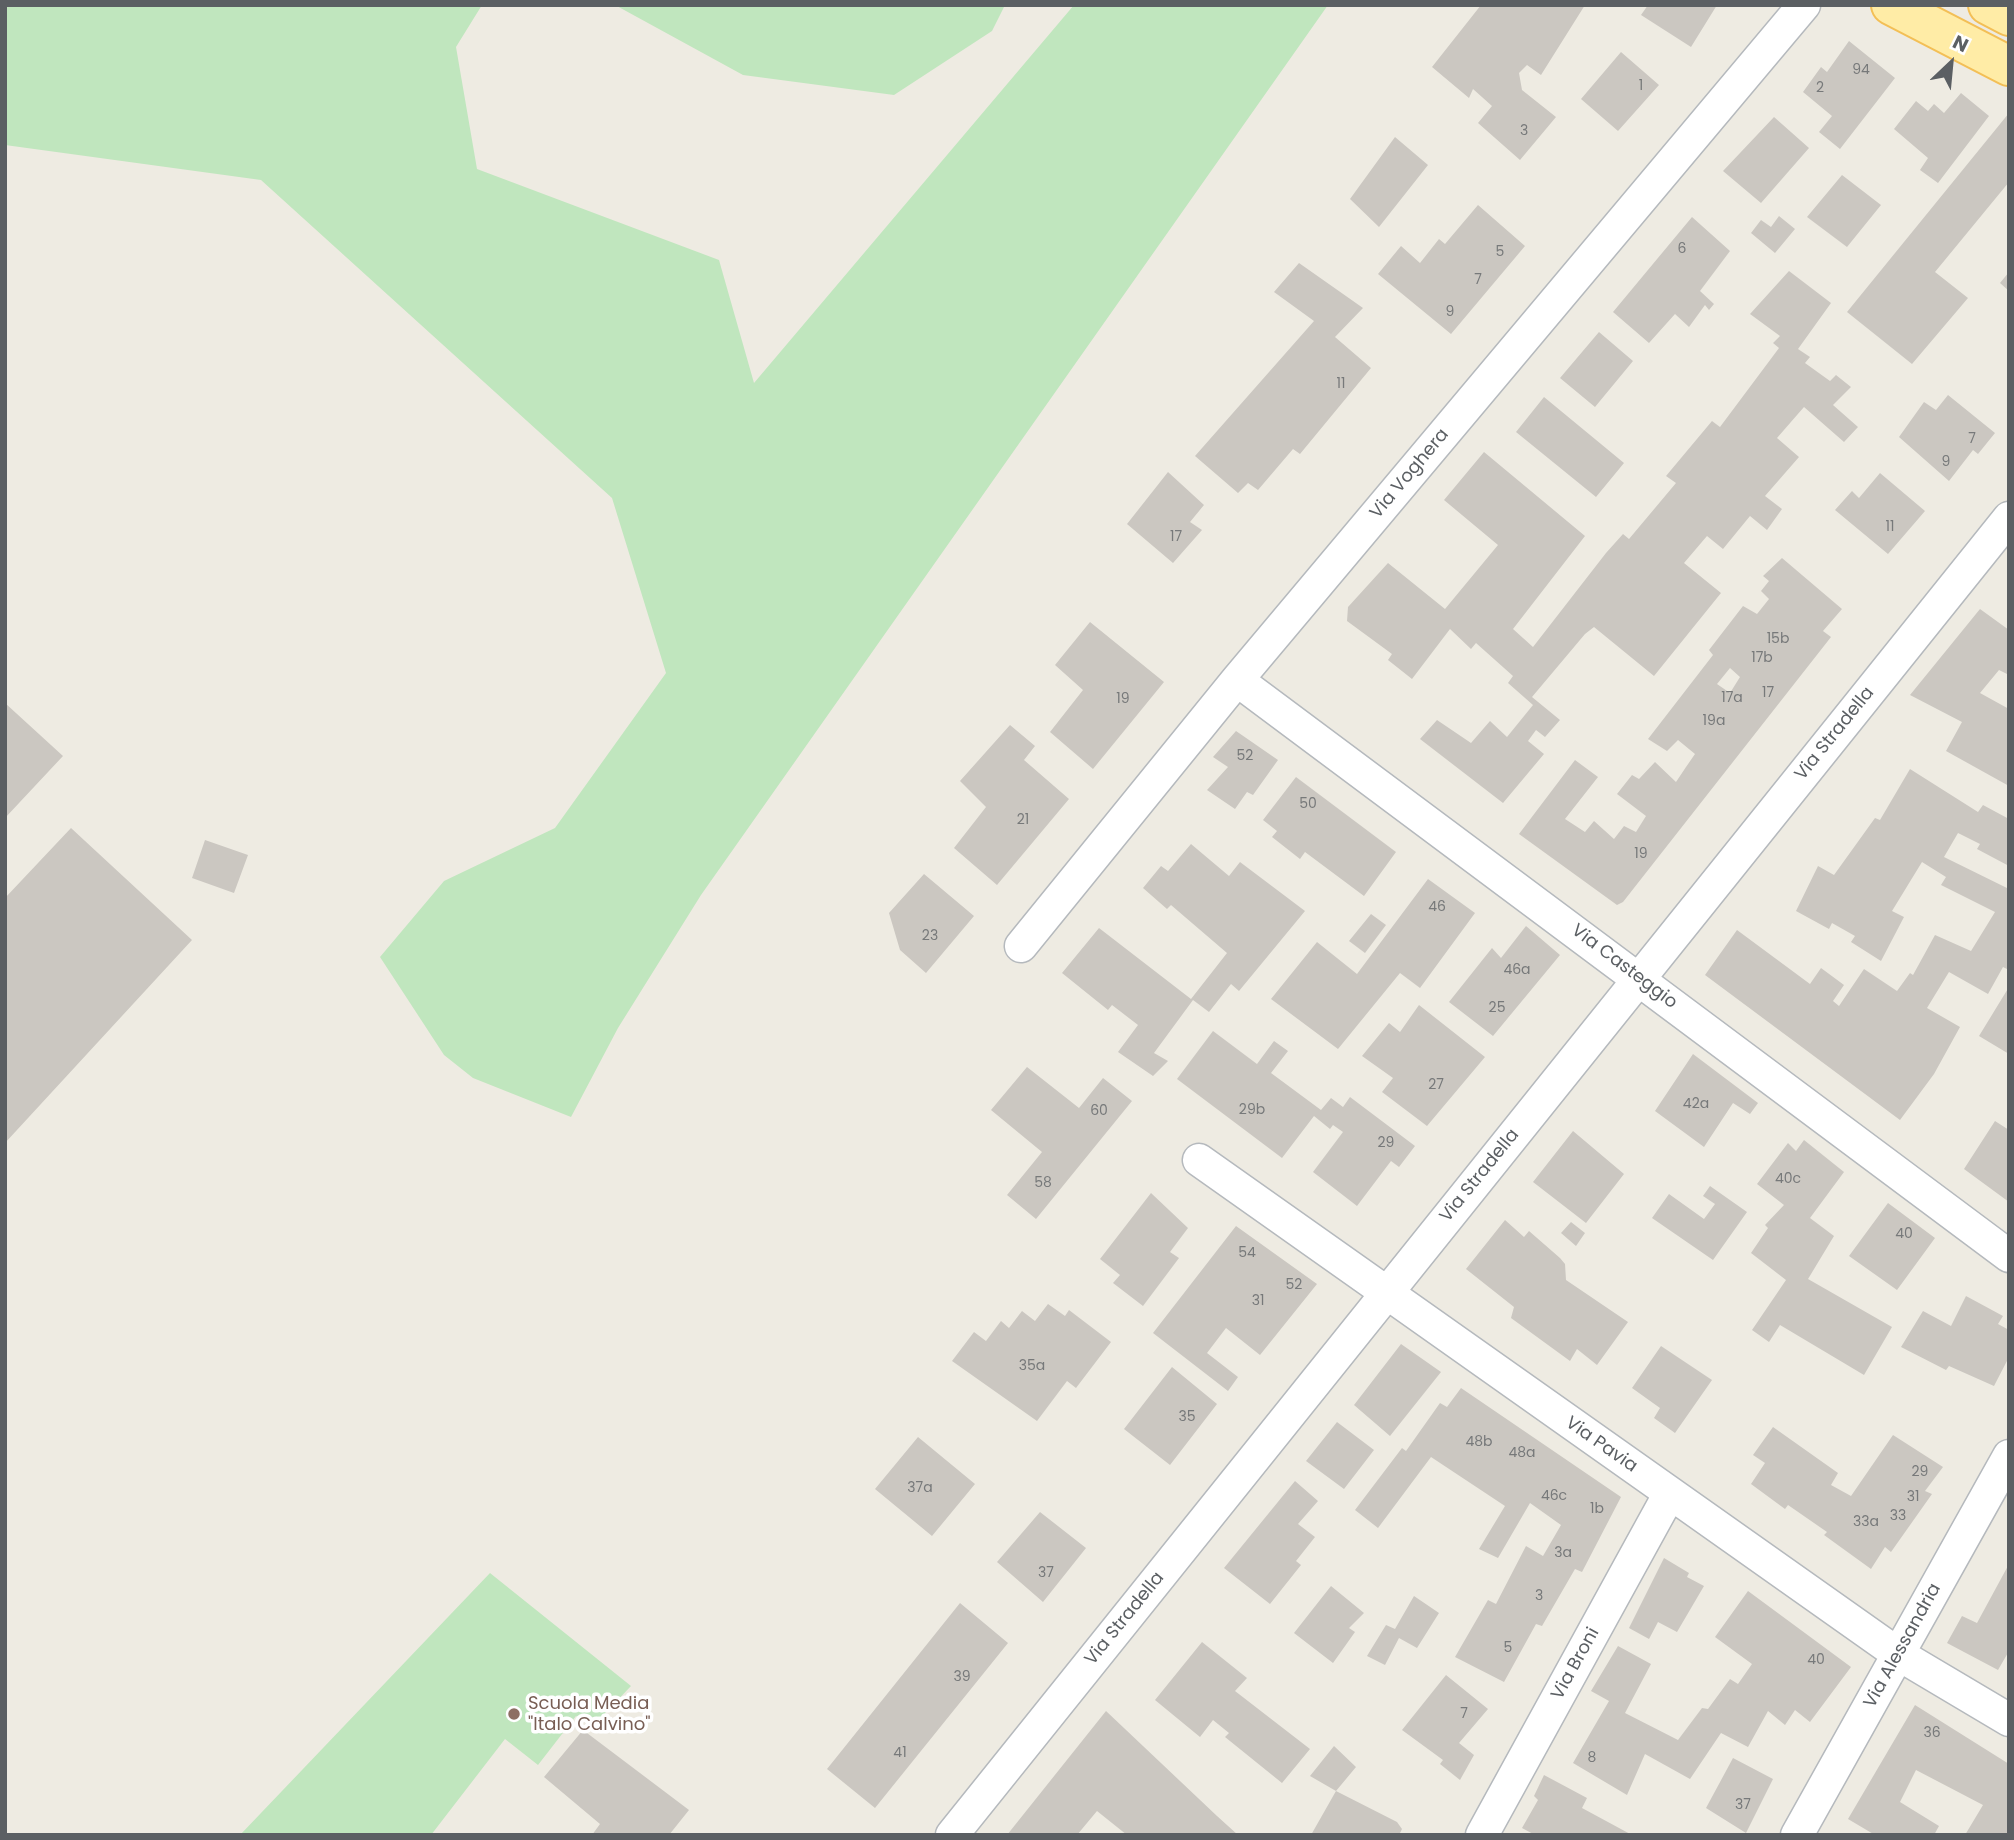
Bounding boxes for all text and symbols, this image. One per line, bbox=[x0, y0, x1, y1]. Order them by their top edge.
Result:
north arrow bbox=[1916, 28, 1986, 98]
text: N bbox=[1948, 28, 1973, 59]
house number: 94 bbox=[1852, 62, 1870, 78]
house number: 1 bbox=[1639, 78, 1643, 94]
house number: 2 bbox=[1816, 80, 1824, 96]
house number: 3 bbox=[1520, 123, 1528, 139]
house number: 6 bbox=[1678, 241, 1686, 257]
house number: 5 bbox=[1496, 244, 1504, 260]
house number: 7 bbox=[1474, 272, 1482, 288]
house number: 9 bbox=[1446, 304, 1454, 320]
house number: 11 bbox=[1337, 376, 1345, 392]
street label: Via Voghera bbox=[1366, 425, 1454, 523]
house number: 7 bbox=[1968, 431, 1976, 447]
house number: 9 bbox=[1942, 454, 1950, 470]
house number: 11 bbox=[1886, 519, 1894, 535]
house number: 17 bbox=[1170, 529, 1182, 545]
house number: 15b bbox=[1767, 631, 1789, 647]
house number: 17b bbox=[1751, 650, 1773, 666]
street label: Via Stradella bbox=[1791, 683, 1879, 785]
house number: 17 bbox=[1762, 685, 1774, 701]
house number: 17a bbox=[1721, 690, 1743, 706]
house number: 19 bbox=[1116, 691, 1130, 707]
house number: 19a bbox=[1703, 713, 1725, 729]
house number: 52 bbox=[1237, 748, 1253, 764]
house number: 50 bbox=[1299, 796, 1317, 812]
house number: 21 bbox=[1017, 812, 1029, 828]
house number: 19 bbox=[1634, 846, 1648, 862]
house number: 46 bbox=[1428, 899, 1446, 915]
street label: Via Casteggio bbox=[1567, 920, 1681, 1014]
house number: 23 bbox=[922, 928, 938, 944]
house number: 46a bbox=[1503, 962, 1531, 978]
house number: 25 bbox=[1489, 1000, 1505, 1016]
house number: 27 bbox=[1428, 1077, 1444, 1093]
house number: 42a bbox=[1683, 1096, 1709, 1112]
house number: 29b bbox=[1239, 1102, 1265, 1118]
house number: 60 bbox=[1090, 1103, 1108, 1119]
street label: Via Stradella bbox=[1436, 1125, 1524, 1227]
house number: 29 bbox=[1378, 1135, 1394, 1151]
house number: 40c bbox=[1775, 1171, 1801, 1187]
house number: 58 bbox=[1034, 1175, 1052, 1191]
house number: 40 bbox=[1895, 1226, 1913, 1242]
house number: 54 bbox=[1238, 1245, 1256, 1261]
house number: 52 bbox=[1286, 1277, 1302, 1293]
house number: 31 bbox=[1252, 1293, 1264, 1309]
house number: 35a bbox=[1019, 1358, 1045, 1374]
house number: 35 bbox=[1178, 1409, 1196, 1425]
street label: Via Pavia bbox=[1561, 1412, 1641, 1478]
house number: 48b bbox=[1465, 1434, 1493, 1450]
house number: 48a bbox=[1508, 1445, 1536, 1461]
house number: 29 bbox=[1912, 1464, 1928, 1480]
house number: 37a bbox=[907, 1480, 933, 1496]
house number: 46c bbox=[1541, 1488, 1567, 1504]
house number: 31 bbox=[1907, 1489, 1919, 1505]
house number: 1b bbox=[1590, 1501, 1604, 1517]
house number: 33 bbox=[1890, 1508, 1906, 1524]
house number: 33a bbox=[1853, 1514, 1879, 1530]
house number: 3a bbox=[1554, 1545, 1572, 1561]
house number: 37 bbox=[1038, 1565, 1054, 1581]
street label: Via Stradella bbox=[1081, 1568, 1169, 1670]
street label: Via Alessandria bbox=[1860, 1580, 1946, 1712]
house number: 3 bbox=[1535, 1588, 1543, 1604]
street label: Via Broni bbox=[1547, 1624, 1605, 1704]
house number: 5 bbox=[1504, 1640, 1512, 1656]
house number: 40 bbox=[1807, 1652, 1825, 1668]
house number: 39 bbox=[953, 1669, 971, 1685]
place label: Scuola Media "Italo Calvino" bbox=[528, 1693, 650, 1736]
marker: Scuola Media "Italo Calvino" bbox=[506, 1706, 522, 1722]
house number: 7 bbox=[1460, 1706, 1468, 1722]
house number: 36 bbox=[1923, 1725, 1941, 1741]
house number: 41 bbox=[893, 1745, 907, 1761]
house number: 8 bbox=[1588, 1750, 1596, 1766]
house number: 37 bbox=[1735, 1797, 1751, 1813]

